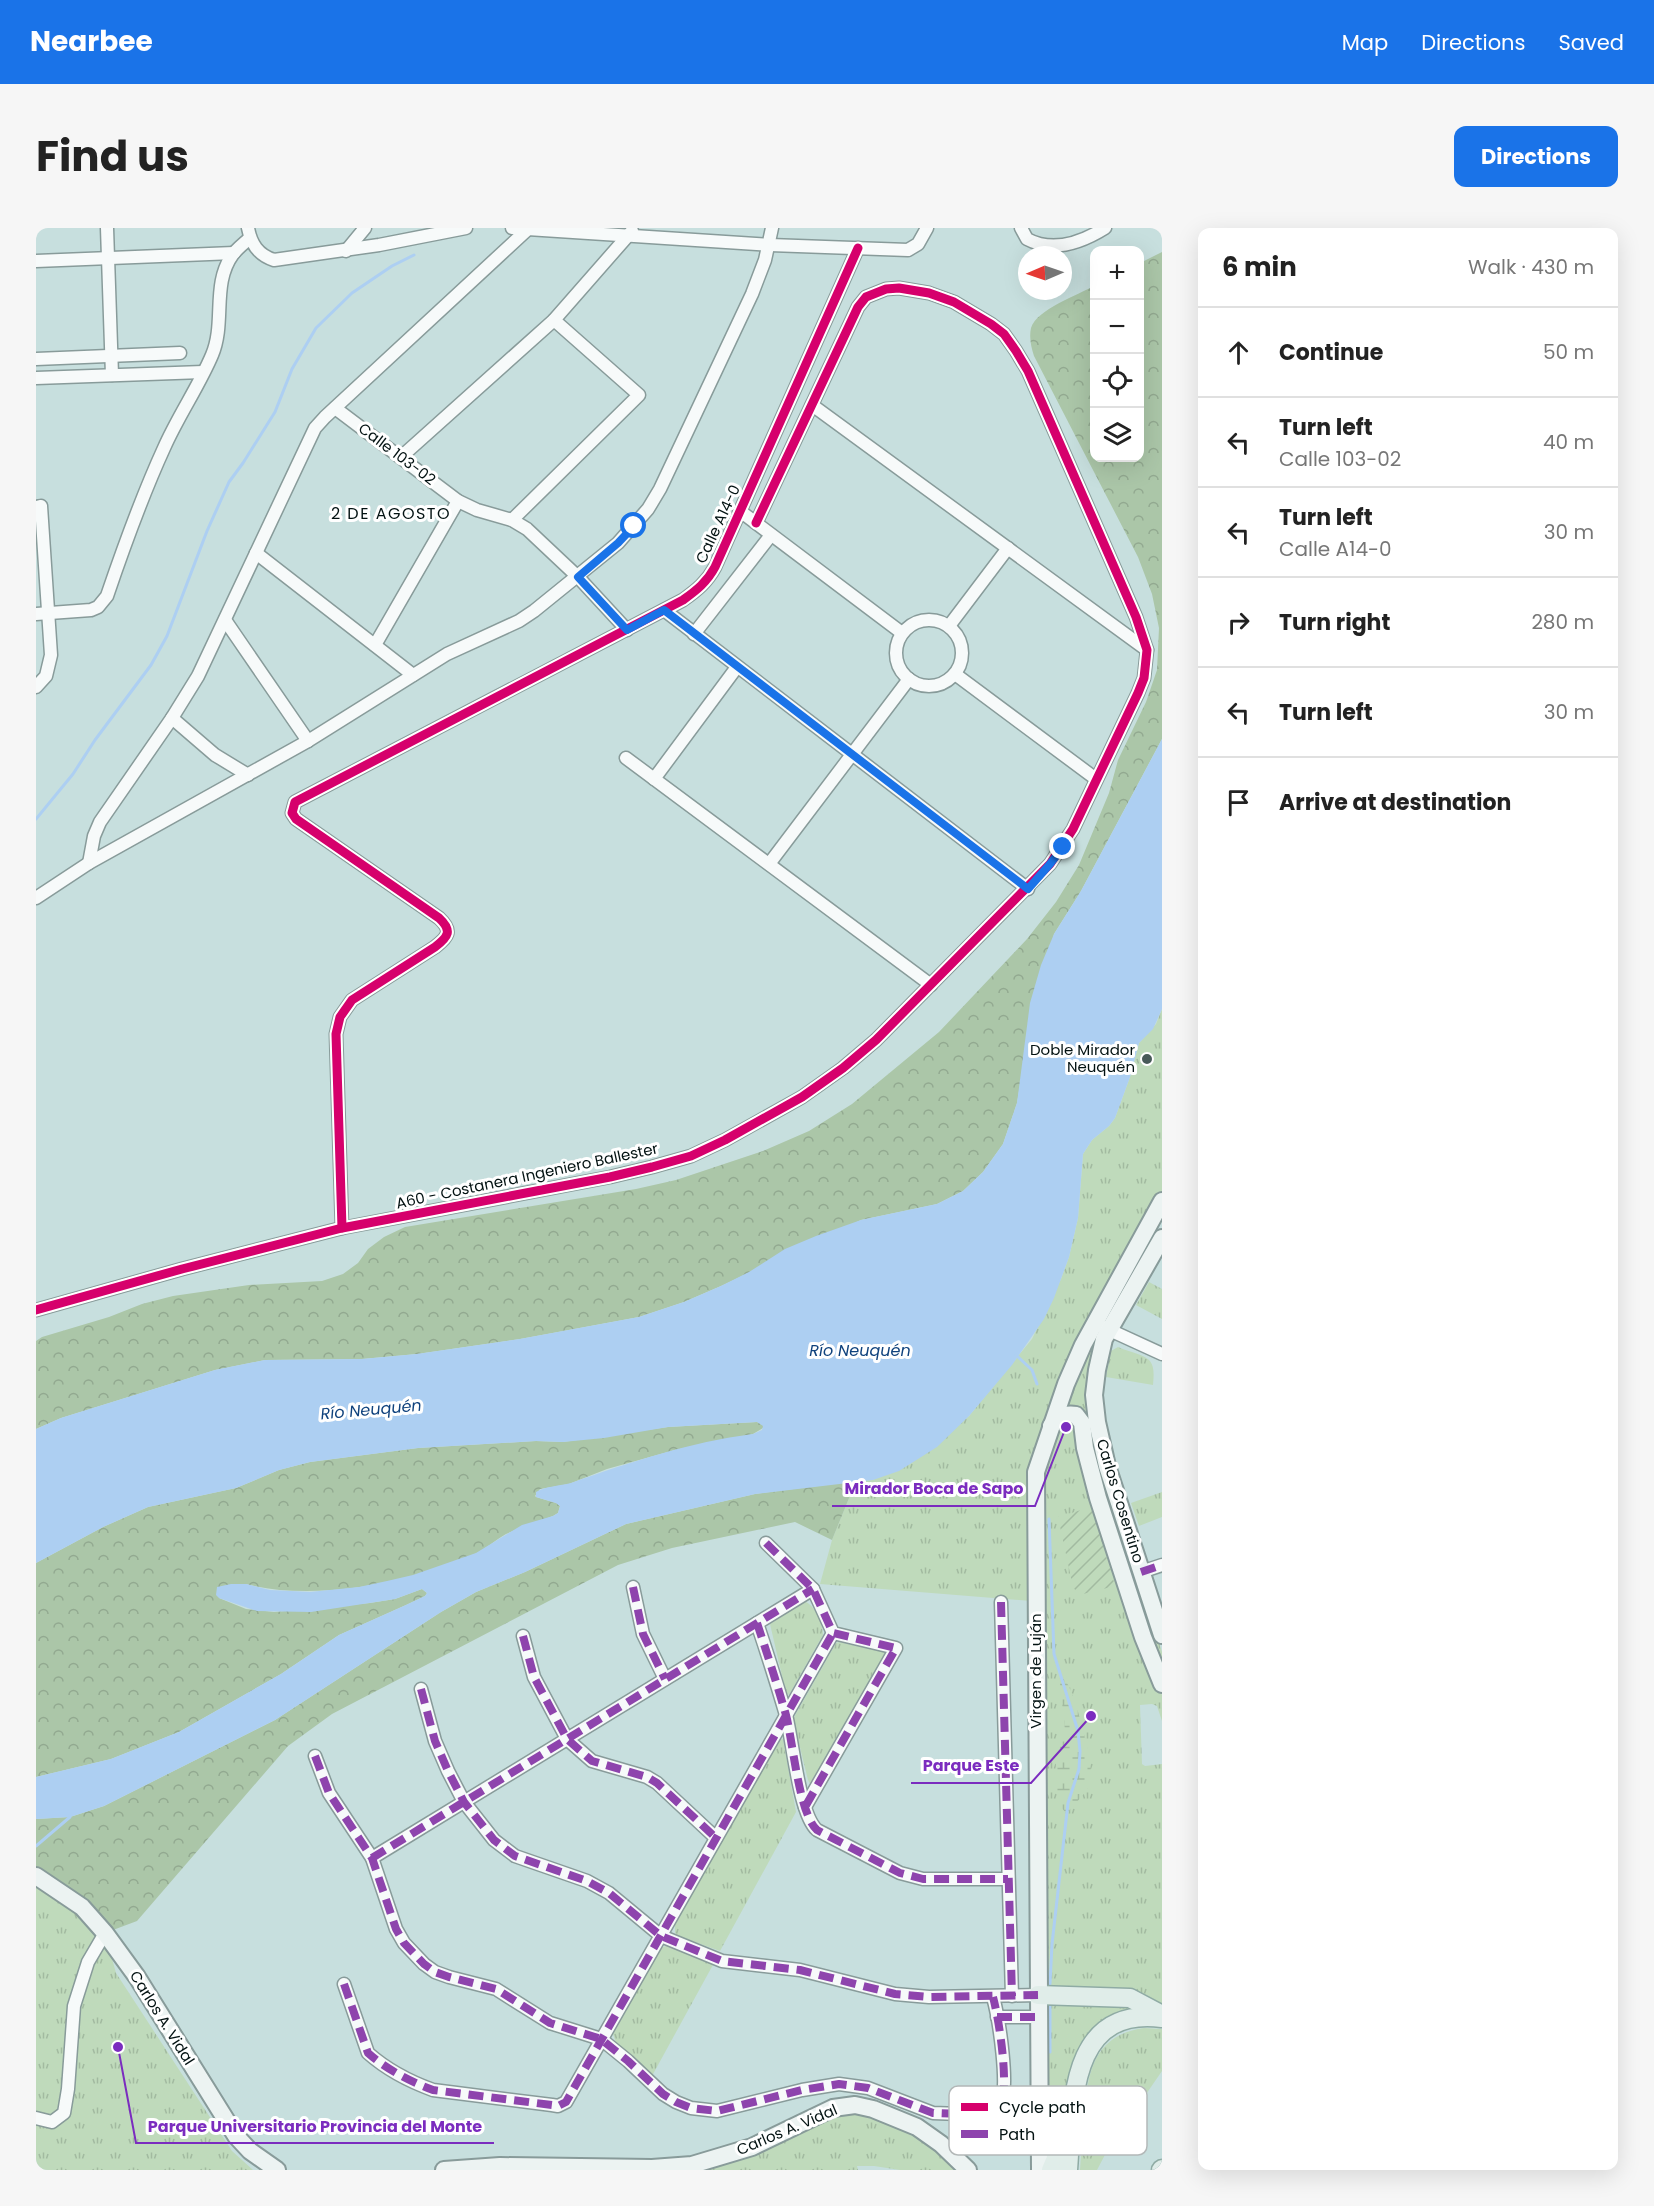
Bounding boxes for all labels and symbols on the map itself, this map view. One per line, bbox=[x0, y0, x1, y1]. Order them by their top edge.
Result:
north arrow bbox=[1018, 246, 1072, 300]
street label: Calle 103-02 bbox=[354, 418, 440, 490]
street label: Calle A14-0 bbox=[690, 481, 745, 566]
district label: 2 DE AGOSTO bbox=[331, 502, 451, 525]
route start bbox=[620, 512, 646, 538]
route end bbox=[1049, 833, 1075, 859]
place label: Doble Mirador Neuquén bbox=[1030, 1039, 1135, 1077]
marker: Doble Mirador Neuquén bbox=[1140, 1052, 1154, 1066]
street label: A60 - Costanera Ingeniero Ballester bbox=[394, 1137, 660, 1214]
water label: Río Neuquén bbox=[809, 1339, 911, 1362]
water label: Río Neuquén bbox=[320, 1394, 423, 1425]
street label: Carlos Cosentino bbox=[1092, 1436, 1149, 1565]
callout: Mirador Boca de Sapo bbox=[832, 1472, 1035, 1506]
text: Mirador Boca de Sapo bbox=[845, 1477, 1023, 1500]
street label: Virgen de Luján bbox=[1025, 1613, 1046, 1729]
callout: Parque Este bbox=[911, 1749, 1031, 1783]
text: Parque Este bbox=[923, 1754, 1019, 1777]
street label: Carlos A. Vidal bbox=[125, 1967, 200, 2069]
legend bbox=[949, 2086, 1147, 2155]
text: Cycle path bbox=[999, 2096, 1086, 2119]
street label: Carlos A. Vidal bbox=[733, 2099, 840, 2160]
callout: Parque Universitario Provincia del Monte bbox=[136, 2109, 494, 2143]
text: Parque Universitario Provincia del Monte bbox=[148, 2115, 482, 2138]
text: Path bbox=[999, 2123, 1035, 2146]

